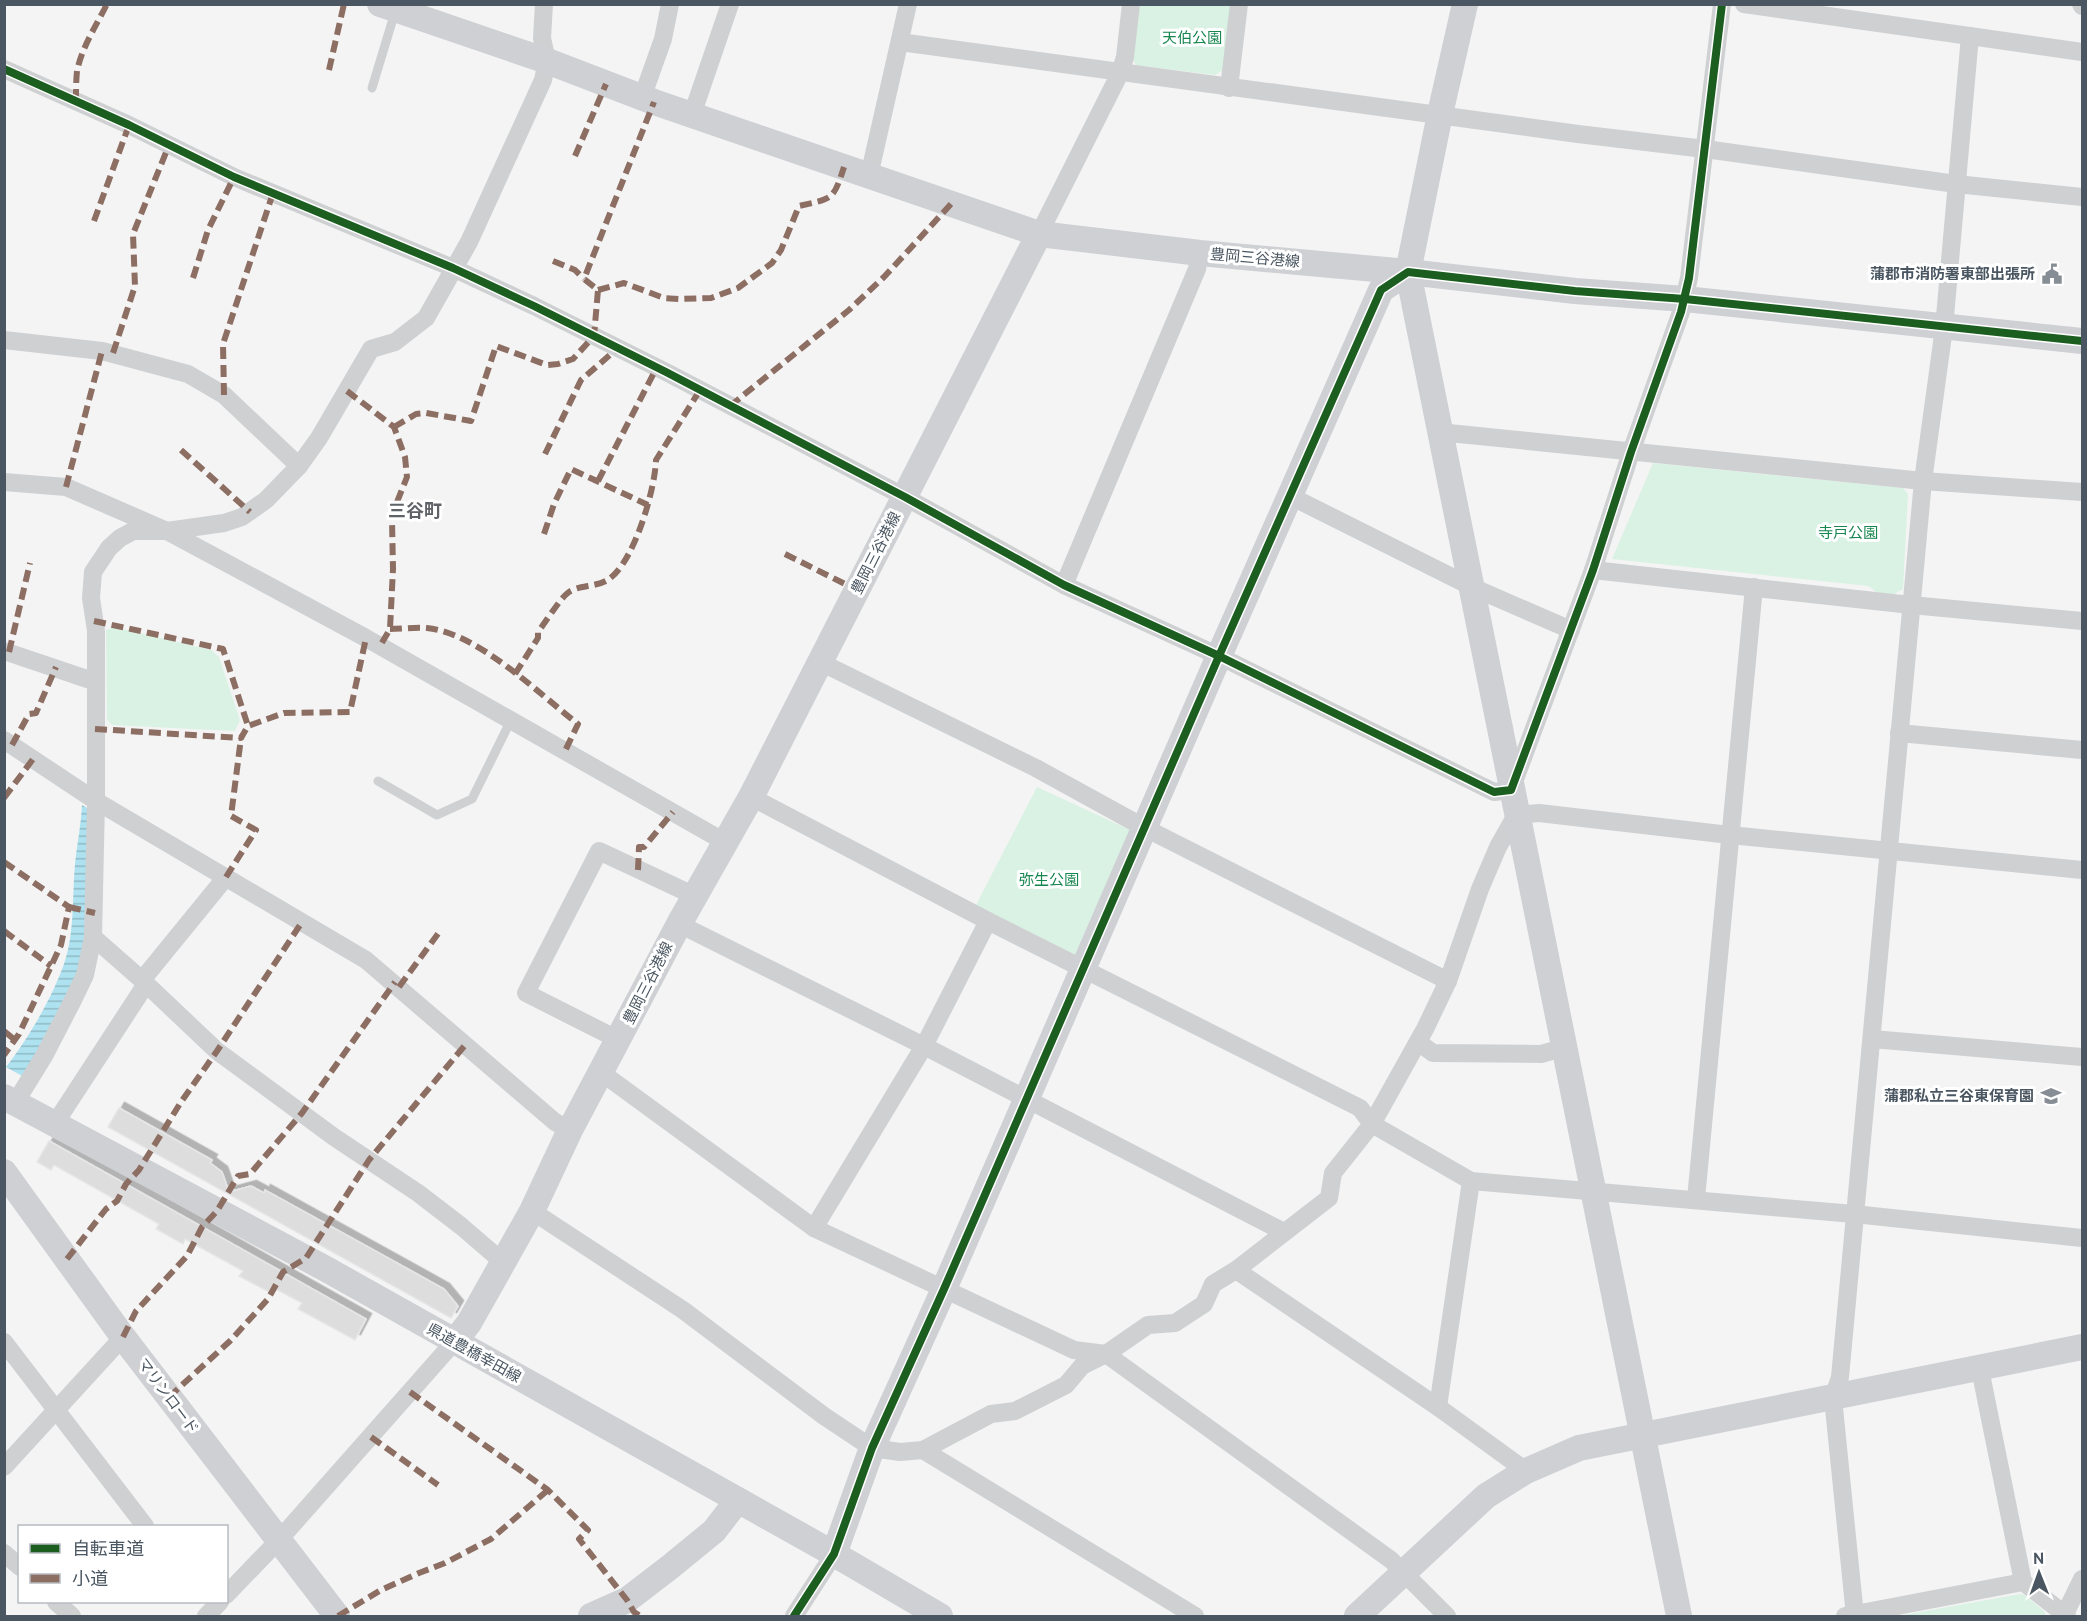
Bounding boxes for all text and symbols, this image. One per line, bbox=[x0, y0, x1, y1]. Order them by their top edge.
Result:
park label: 天伯公園 bbox=[1162, 30, 1222, 49]
street label: 豊岡三谷港線 bbox=[1209, 246, 1301, 273]
public building icon: 蒲郡市消防署東部出張所 bbox=[2040, 262, 2064, 286]
place label: 蒲郡市消防署東部出張所 bbox=[1870, 266, 2035, 285]
district label: 三谷町 bbox=[388, 501, 442, 524]
street label: 豊岡三谷港線 bbox=[848, 509, 906, 598]
park label: 寺戸公園 bbox=[1818, 525, 1878, 544]
park label: 弥生公園 bbox=[1019, 872, 1079, 891]
street label: 豊岡三谷港線 bbox=[620, 939, 678, 1028]
school or university icon: 蒲郡私立三谷東保育園 bbox=[2039, 1084, 2063, 1108]
place label: 蒲郡私立三谷東保育園 bbox=[1884, 1088, 2034, 1107]
street label: 県道豊橋幸田線 bbox=[423, 1321, 524, 1388]
street label: マリンロード bbox=[132, 1355, 201, 1439]
legend bbox=[18, 1525, 228, 1603]
text: 自転車道 bbox=[72, 1539, 144, 1562]
north arrow bbox=[2009, 1543, 2069, 1603]
text: N bbox=[2033, 1550, 2045, 1570]
text: 小道 bbox=[72, 1569, 108, 1592]

